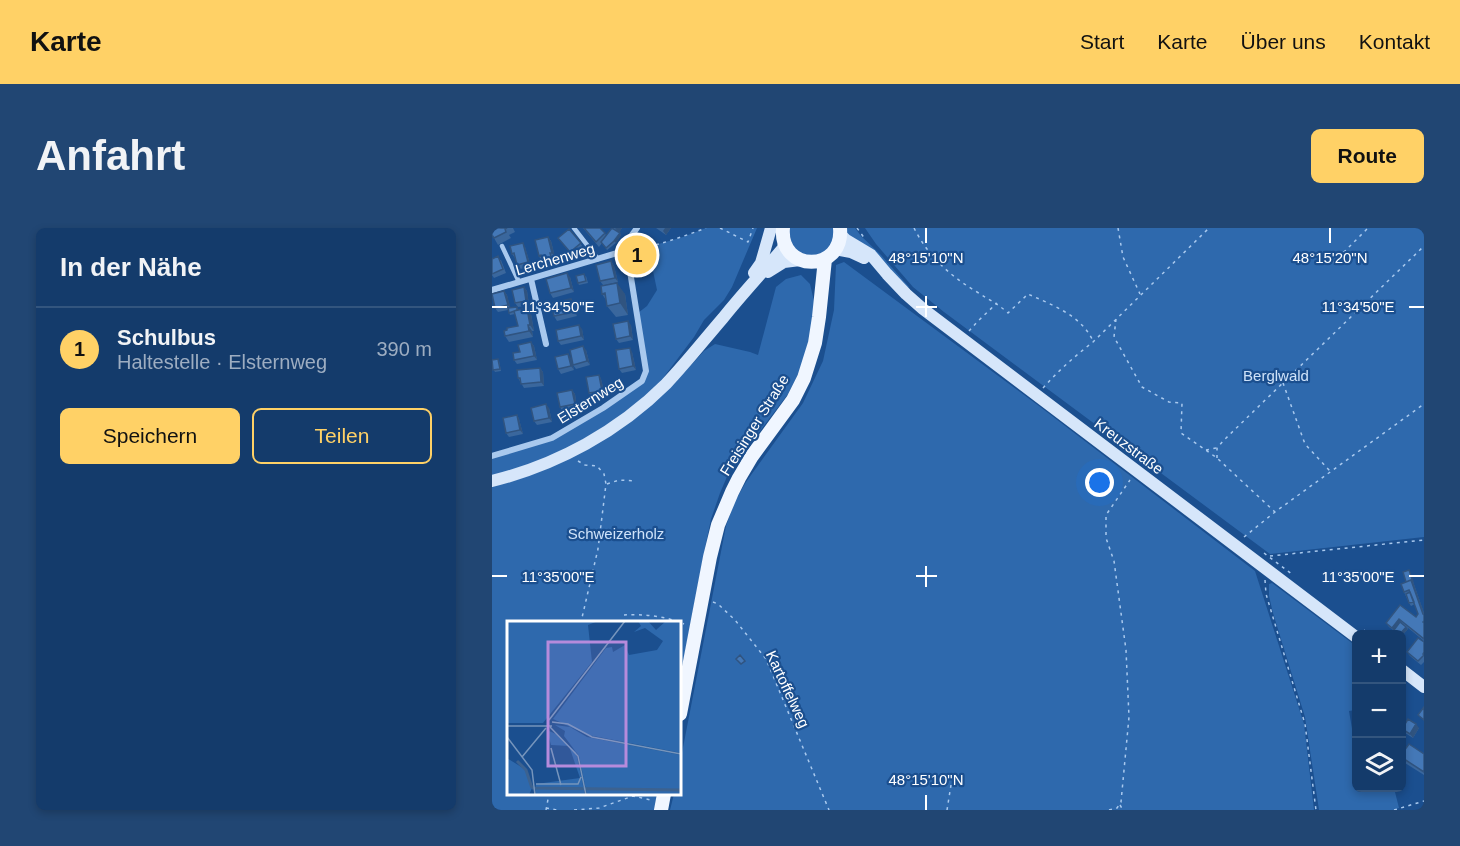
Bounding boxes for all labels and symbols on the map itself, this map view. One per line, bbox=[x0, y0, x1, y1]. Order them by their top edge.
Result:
pin: 1 bbox=[618, 232, 656, 278]
street label: Lerchenweg bbox=[513, 240, 597, 278]
text: 48°15'10"N bbox=[888, 249, 964, 266]
text: 48°15'20"N bbox=[1292, 249, 1368, 266]
text: 11°34'50"E bbox=[521, 298, 595, 315]
text: 11°34'50"E bbox=[1321, 298, 1395, 315]
park label: Berglwald bbox=[1243, 367, 1309, 384]
street label: Freisinger Straße bbox=[716, 371, 792, 479]
street label: Elsternweg bbox=[554, 373, 626, 427]
street label: Kreuzstraße bbox=[1091, 415, 1167, 477]
your location bbox=[1085, 468, 1114, 497]
park label: Schweizerholz bbox=[568, 525, 664, 542]
text: 11°35'00"E bbox=[521, 568, 595, 585]
text: 11°35'00"E bbox=[1321, 568, 1395, 585]
inset map bbox=[507, 621, 681, 795]
street label: Kartoffelweg bbox=[763, 648, 813, 730]
text: 48°15'10"N bbox=[888, 771, 964, 788]

